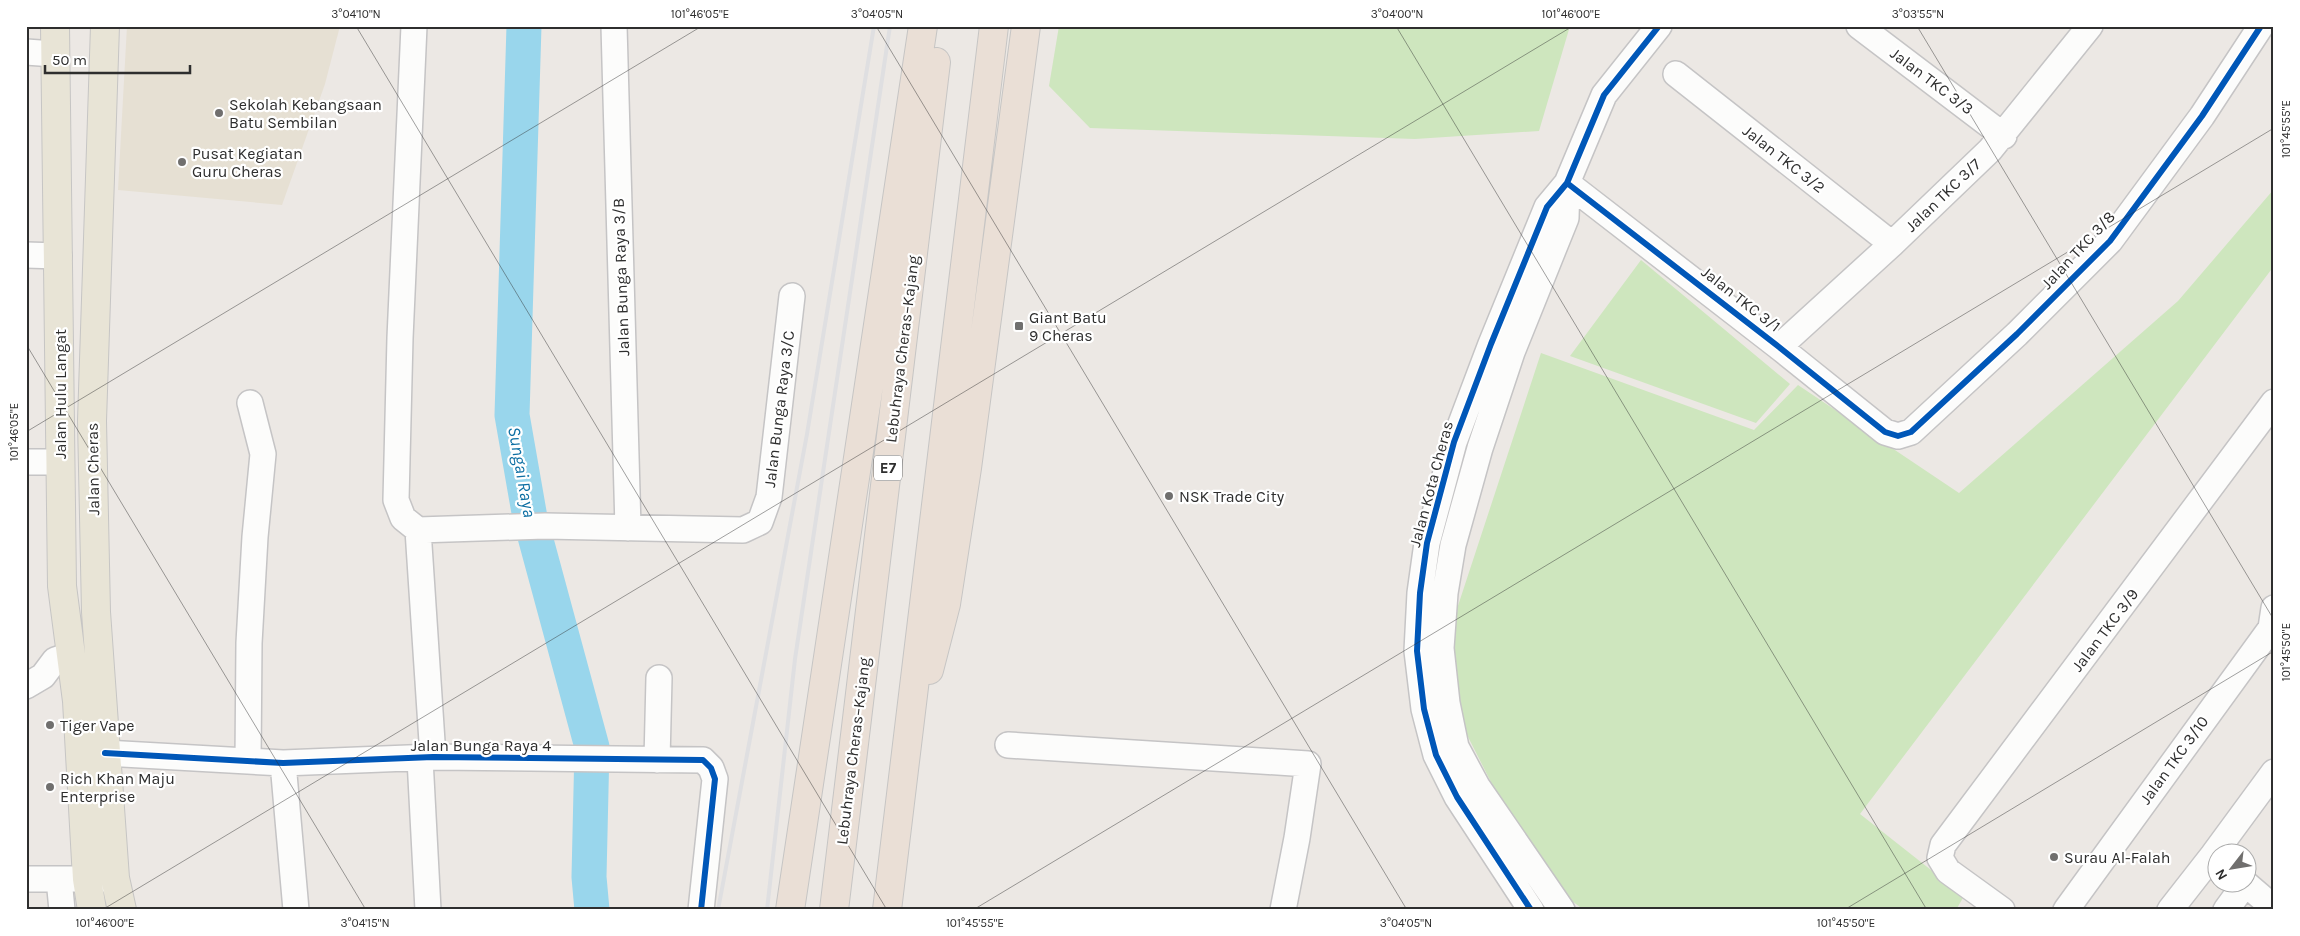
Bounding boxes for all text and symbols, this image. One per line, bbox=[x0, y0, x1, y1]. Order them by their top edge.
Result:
text: 3°04'10"N bbox=[331, 7, 381, 21]
text: 101°46'05"E bbox=[671, 7, 729, 21]
text: 3°04'05"N bbox=[851, 7, 903, 21]
text: 3°04'00"N bbox=[1371, 7, 1423, 21]
text: 101°46'00"E bbox=[1542, 7, 1600, 21]
text: 3°03'55"N bbox=[1892, 7, 1944, 21]
scale bar bbox=[45, 42, 190, 74]
street label: Jalan TKC 3/3 bbox=[1887, 44, 1977, 118]
text: 50 m bbox=[52, 51, 87, 69]
place label: Sekolah Kebangsaan Batu Sembilan bbox=[229, 95, 382, 132]
text: 101°45'55"E bbox=[2279, 100, 2293, 158]
marker: Sekolah Kebangsaan Batu Sembilan bbox=[213, 107, 225, 119]
street label: Jalan TKC 3/2 bbox=[1739, 121, 1829, 197]
place label: Pusat Kegiatan Guru Cheras bbox=[192, 144, 303, 181]
street label: Jalan TKC 3/7 bbox=[1901, 154, 1985, 236]
marker: Pusat Kegiatan Guru Cheras bbox=[176, 156, 188, 168]
street label: Jalan Bunga Raya 3/B bbox=[609, 198, 633, 356]
street label: Jalan TKC 3/8 bbox=[2037, 207, 2119, 293]
street label: Lebuhraya Cheras–Kajang bbox=[881, 254, 923, 444]
street label: Jalan TKC 3/1 bbox=[1698, 262, 1784, 336]
place label: Giant Batu 9 Cheras bbox=[1029, 308, 1107, 345]
marker: Giant Batu 9 Cheras bbox=[1013, 320, 1025, 332]
street label: Jalan Hulu Langat bbox=[51, 329, 70, 459]
street label: Jalan Bunga Raya 3/C bbox=[760, 329, 798, 488]
text: 101°46'05"E bbox=[7, 403, 21, 461]
street label: Jalan Kota Cheras bbox=[1405, 419, 1457, 549]
street label: Jalan Cheras bbox=[83, 422, 103, 516]
water label: Sungai Raya bbox=[503, 425, 541, 519]
road number: E7 bbox=[874, 456, 902, 480]
place label: NSK Trade City bbox=[1179, 487, 1285, 506]
marker: NSK Trade City bbox=[1163, 490, 1175, 502]
street label: Jalan TKC 3/9 bbox=[2068, 585, 2142, 675]
text: 101°45'50"E bbox=[2279, 623, 2293, 681]
street label: Lebuhraya Cheras–Kajang bbox=[832, 656, 874, 846]
street label: Jalan TKC 3/10 bbox=[2136, 712, 2212, 808]
place label: Tiger Vape bbox=[60, 716, 134, 735]
marker: Tiger Vape bbox=[44, 719, 56, 731]
street label: Jalan Bunga Raya 4 bbox=[411, 736, 551, 755]
place label: Rich Khan Maju Enterprise bbox=[60, 769, 175, 806]
marker: Rich Khan Maju Enterprise bbox=[44, 781, 56, 793]
north arrow bbox=[2208, 844, 2258, 894]
place label: Surau Al-Falah bbox=[2064, 848, 2170, 867]
marker: Surau Al-Falah bbox=[2048, 851, 2060, 863]
text: N bbox=[2211, 866, 2231, 883]
text: 101°46'00"E bbox=[76, 916, 134, 930]
text: 3°04'15"N bbox=[340, 916, 390, 930]
text: 101°45'55"E bbox=[946, 916, 1004, 930]
text: 3°04'05"N bbox=[1380, 916, 1432, 930]
text: 101°45'50"E bbox=[1817, 916, 1875, 930]

